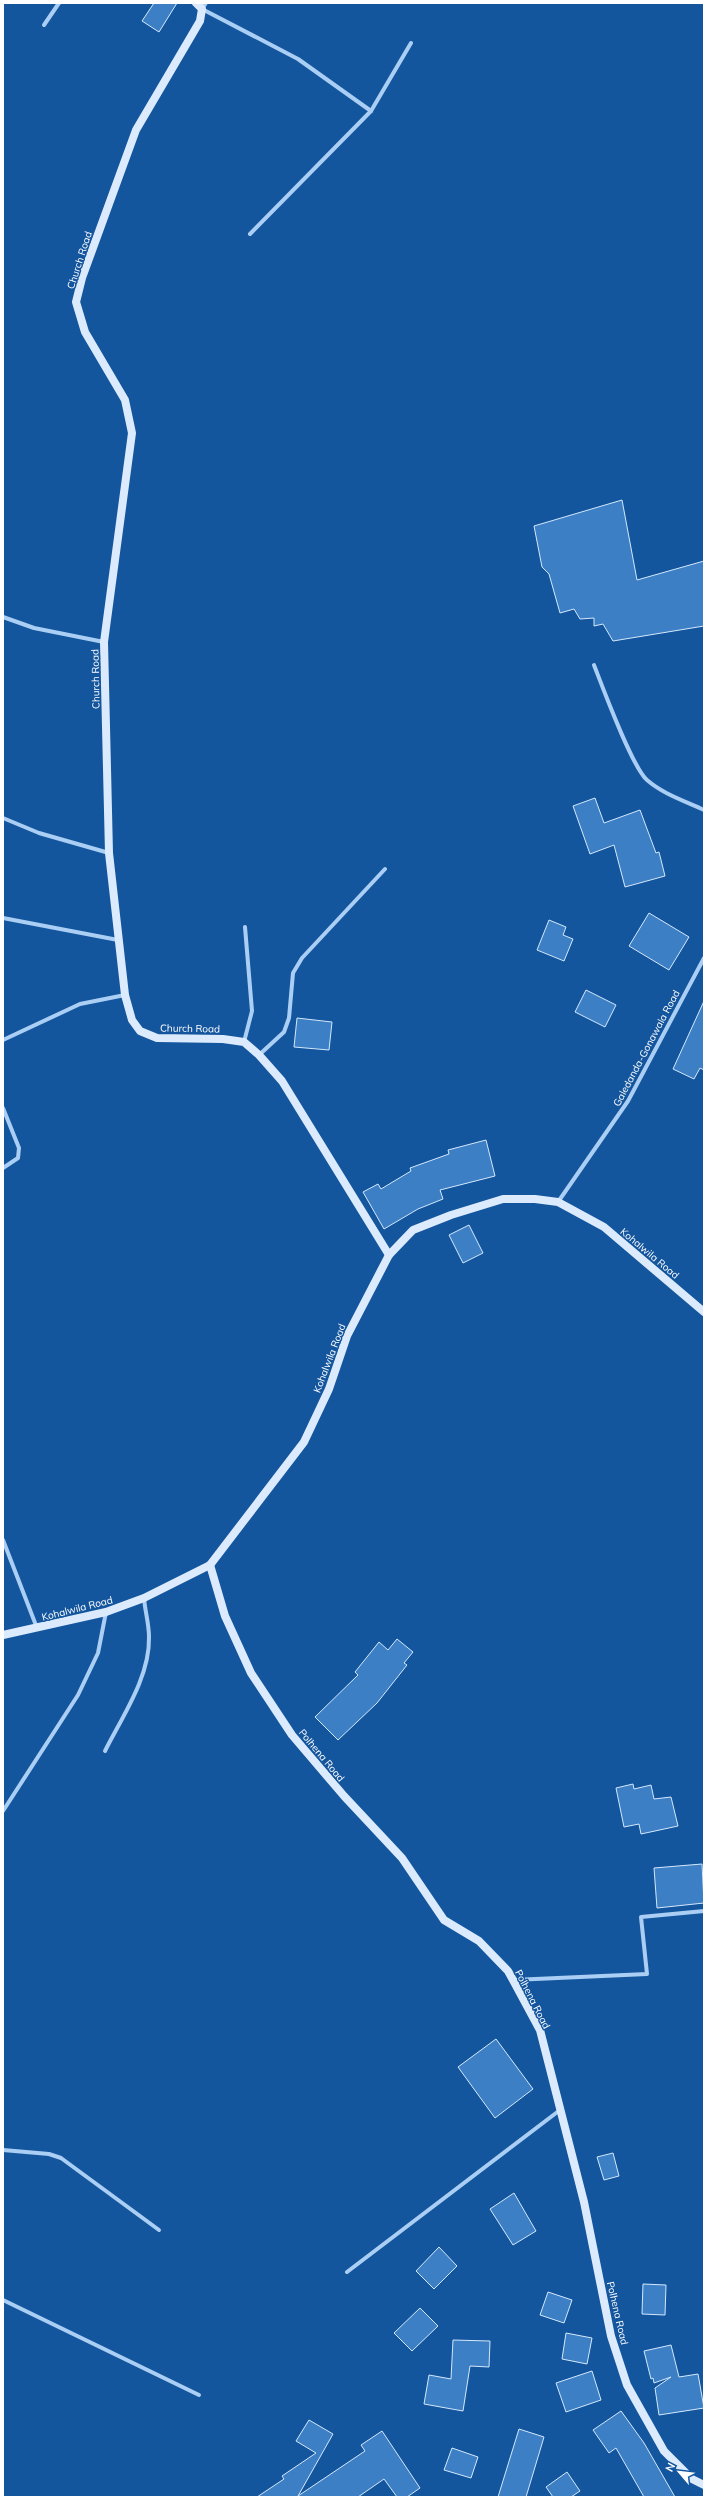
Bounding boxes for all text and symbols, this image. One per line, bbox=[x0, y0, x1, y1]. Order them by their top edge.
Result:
street label: Church Road bbox=[64, 230, 95, 291]
street label: Church Road bbox=[88, 649, 103, 709]
street label: Galedanda-Gonawala Road bbox=[610, 988, 683, 1109]
street label: Church Road bbox=[160, 1021, 220, 1036]
street label: Kohalwila Road bbox=[618, 1225, 682, 1282]
street label: Kohalwila Road bbox=[310, 1322, 349, 1394]
street label: Kohalwila Road bbox=[40, 1593, 114, 1624]
street label: Polhena Road bbox=[296, 1726, 347, 1784]
street label: Polhena Road bbox=[512, 1967, 553, 2031]
street label: Polhena Road bbox=[604, 2280, 631, 2346]
north arrow bbox=[659, 2452, 699, 2492]
text: N bbox=[662, 2460, 678, 2474]

